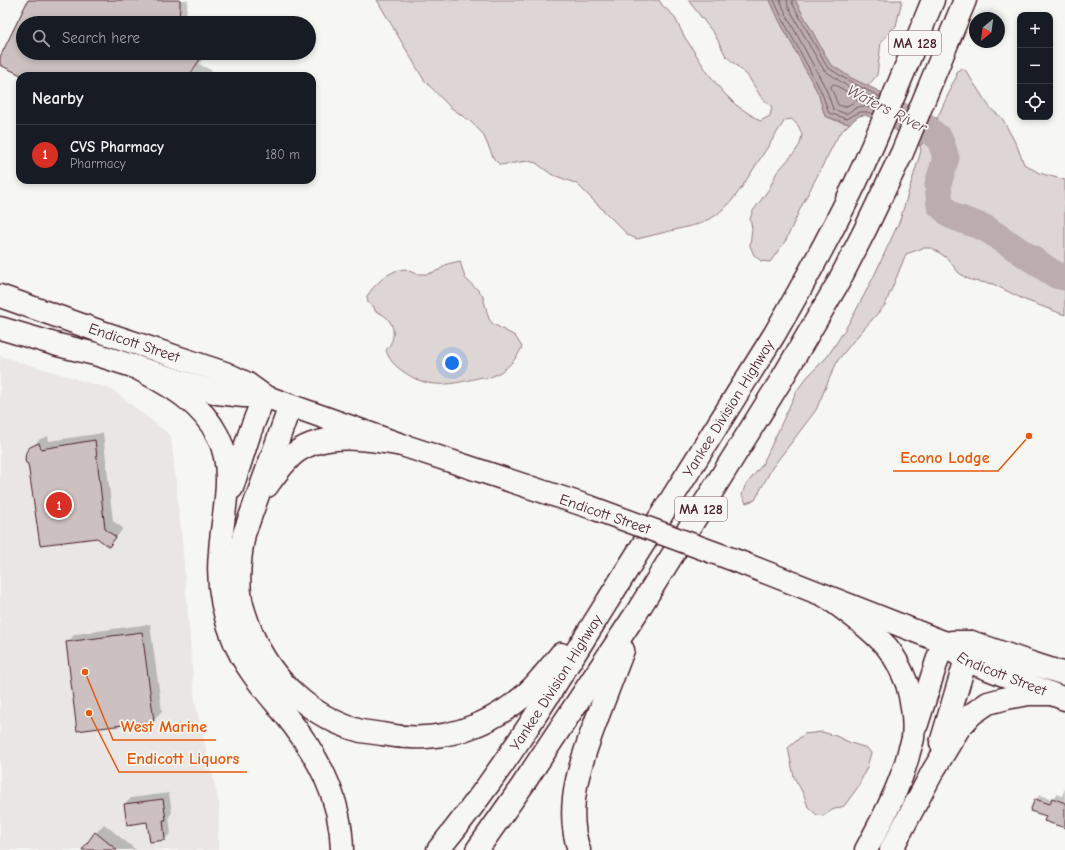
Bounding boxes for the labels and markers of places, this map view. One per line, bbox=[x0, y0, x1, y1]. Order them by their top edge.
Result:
callout: Econo Lodge bbox=[893, 443, 998, 471]
pin: 1 bbox=[46, 490, 72, 520]
callout: West Marine bbox=[113, 712, 216, 740]
callout: Endicott Liquors bbox=[119, 744, 247, 772]

